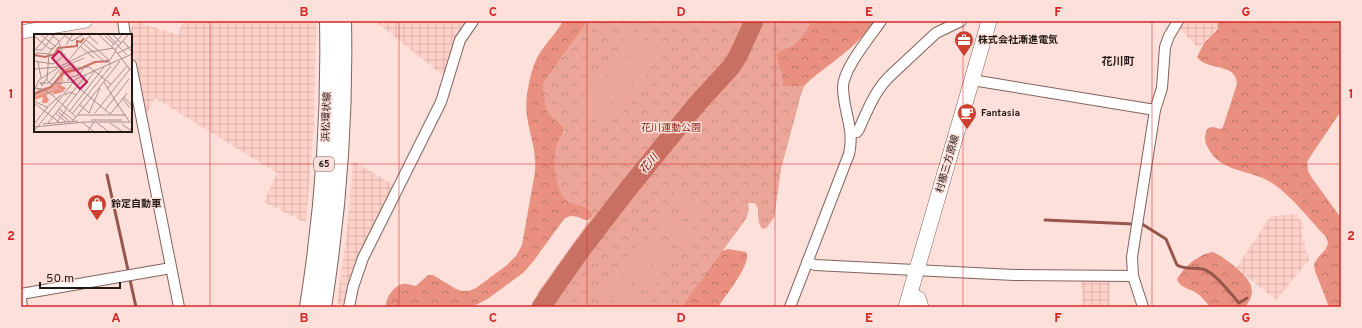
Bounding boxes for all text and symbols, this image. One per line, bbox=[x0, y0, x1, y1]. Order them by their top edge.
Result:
text: A bbox=[111, 5, 121, 21]
text: B bbox=[300, 5, 309, 21]
text: C bbox=[489, 5, 497, 21]
text: D bbox=[676, 5, 686, 21]
text: E bbox=[865, 5, 873, 21]
text: F bbox=[1054, 5, 1062, 21]
text: G bbox=[1242, 5, 1251, 21]
office icon: 株式会社漸進電気 bbox=[953, 29, 975, 57]
inset map bbox=[34, 34, 132, 132]
place label: 株式会社漸進電気 bbox=[978, 34, 1058, 47]
district label: 花川町 bbox=[1102, 55, 1135, 69]
text: 1 bbox=[8, 87, 14, 103]
text: 1 bbox=[1348, 87, 1354, 103]
street label: 浜松環状線 bbox=[320, 92, 334, 142]
cafe icon: Fantasia bbox=[956, 102, 978, 130]
place label: Fantasia bbox=[981, 107, 1020, 120]
park label: 花川運動公園 bbox=[641, 122, 701, 135]
street label: 村櫛三方原線 bbox=[933, 133, 963, 195]
water label: 花川 bbox=[637, 150, 662, 177]
road number: 65 bbox=[314, 157, 334, 171]
shop icon: 鈴定自動車 bbox=[86, 193, 108, 221]
place label: 鈴定自動車 bbox=[111, 198, 161, 211]
text: 2 bbox=[7, 229, 15, 245]
text: 2 bbox=[1347, 229, 1355, 245]
scale bar bbox=[40, 264, 120, 290]
text: 50 m bbox=[46, 271, 74, 287]
text: A bbox=[111, 311, 121, 327]
text: B bbox=[300, 311, 309, 327]
text: C bbox=[489, 311, 497, 327]
text: D bbox=[676, 311, 686, 327]
text: E bbox=[865, 311, 873, 327]
text: F bbox=[1054, 311, 1062, 327]
text: G bbox=[1242, 311, 1251, 327]

